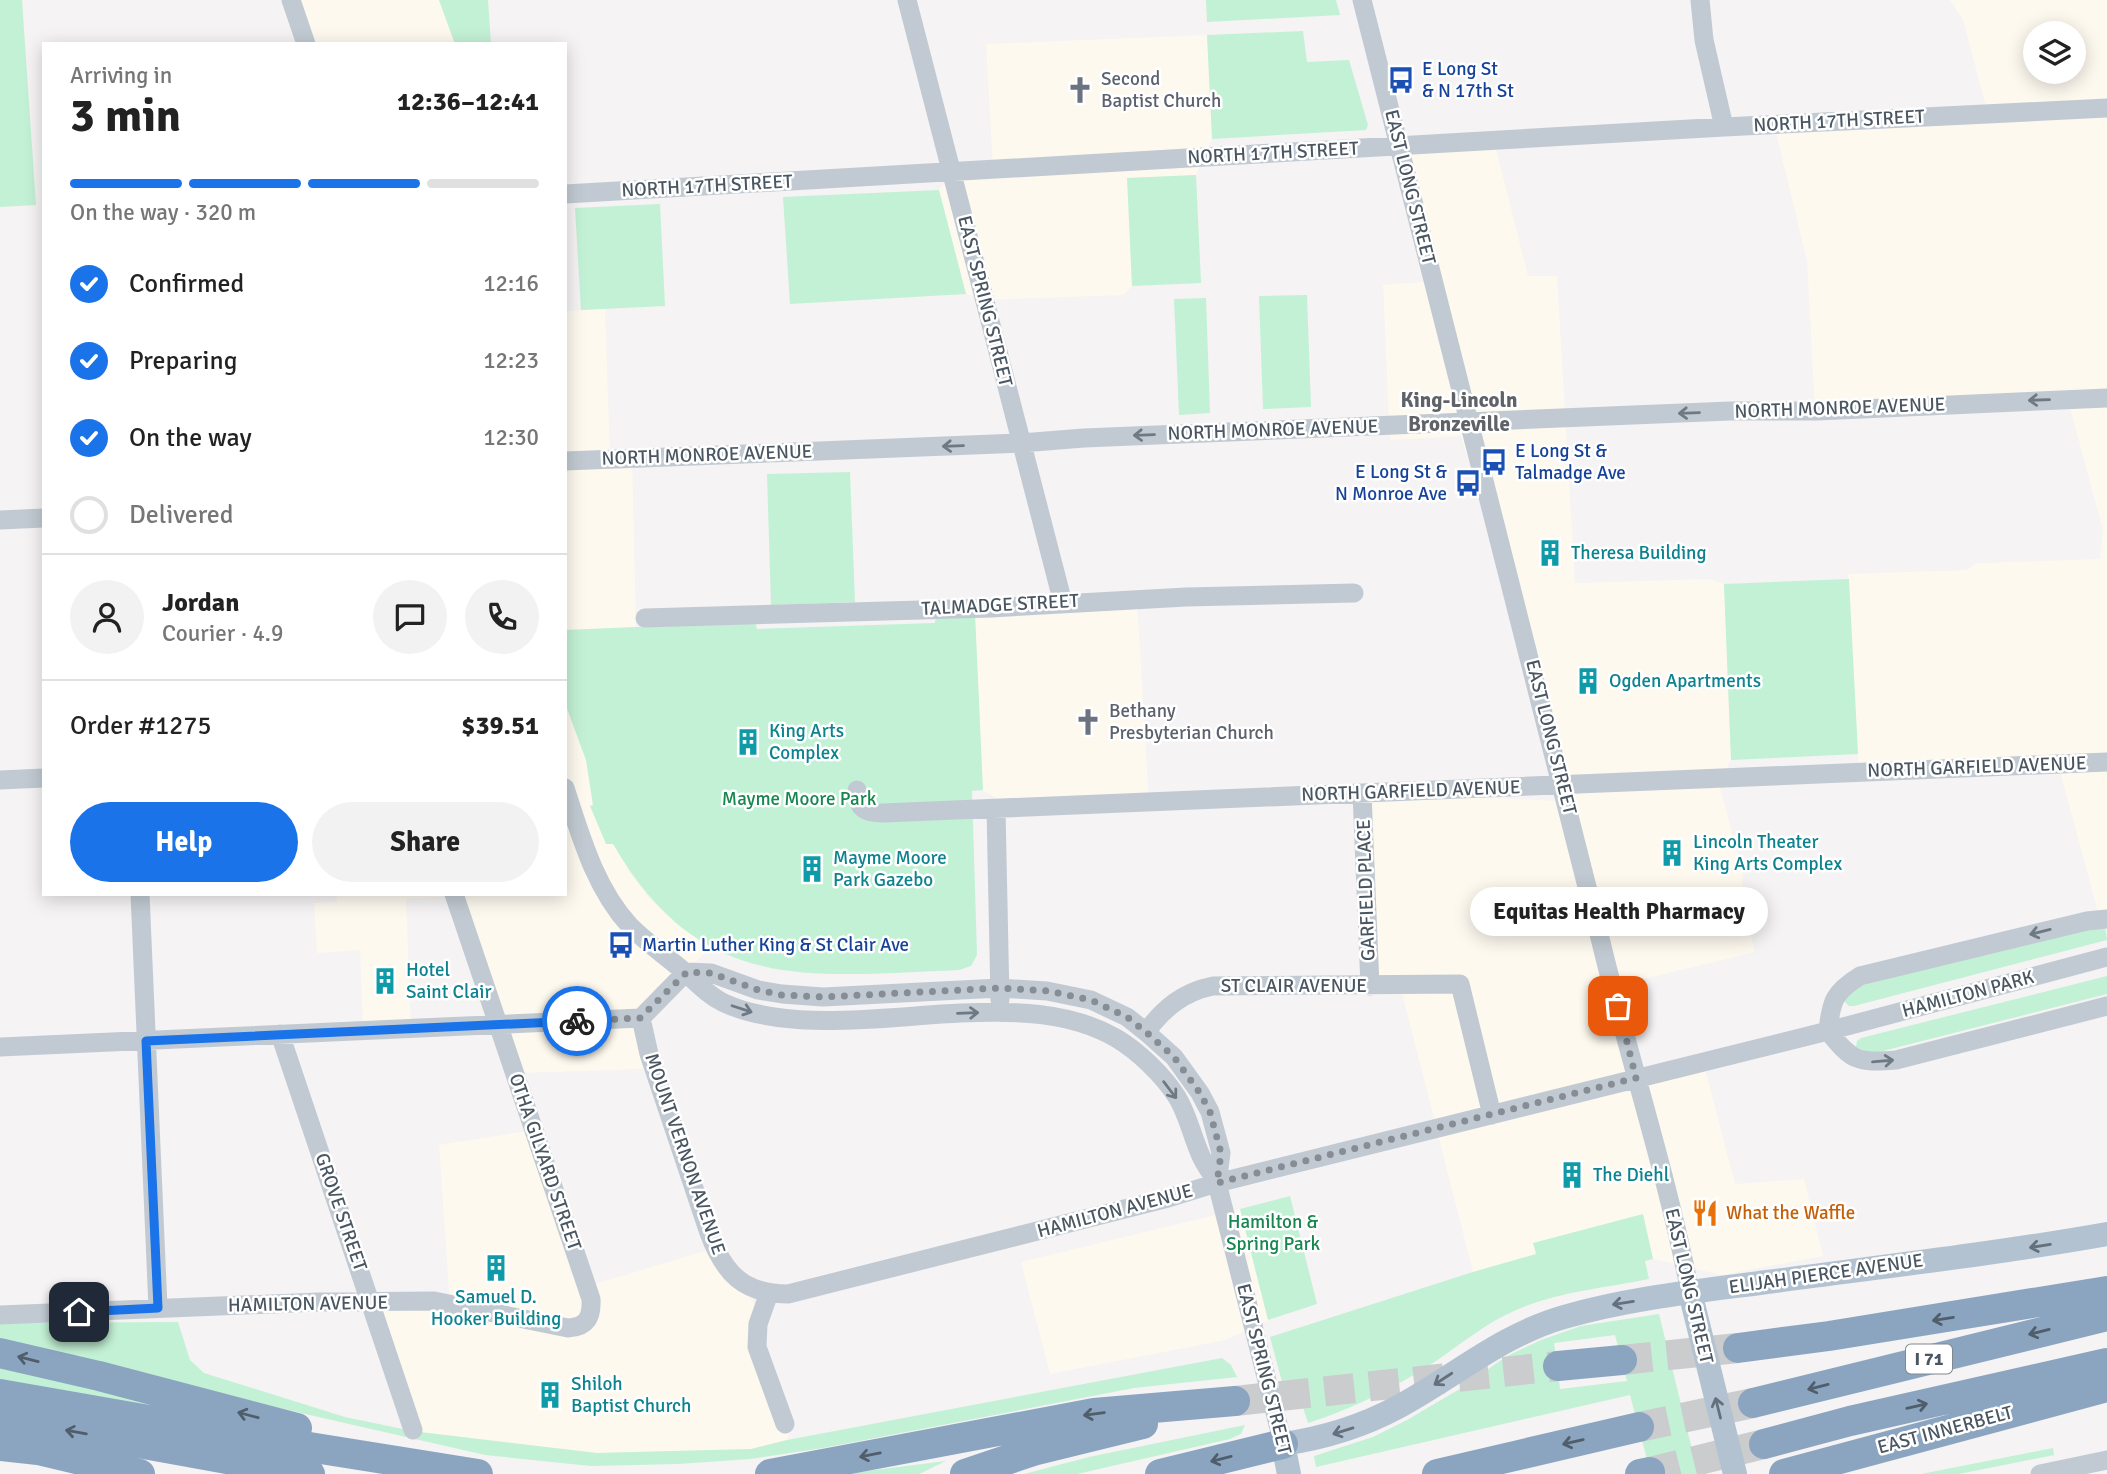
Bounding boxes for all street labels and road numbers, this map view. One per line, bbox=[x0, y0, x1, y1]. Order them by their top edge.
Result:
street label: NORTH 17TH STREET bbox=[1753, 104, 1926, 137]
street label: EAST LONG STREET bbox=[1379, 107, 1441, 268]
street label: NORTH 17TH STREET bbox=[1187, 136, 1360, 169]
street label: NORTH 17TH STREET bbox=[621, 169, 794, 202]
street label: EAST SPRING STREET bbox=[952, 213, 1018, 390]
street label: NORTH MONROE AVENUE bbox=[1734, 392, 1946, 424]
street label: NORTH MONROE AVENUE bbox=[1167, 414, 1379, 446]
street label: NORTH MONROE AVENUE bbox=[601, 439, 813, 471]
street label: TALMADGE STREET bbox=[921, 589, 1080, 621]
street label: EAST LONG STREET bbox=[1520, 657, 1582, 818]
street label: NORTH GARFIELD AVENUE bbox=[1867, 751, 2087, 783]
street label: NORTH GARFIELD AVENUE bbox=[1301, 775, 1521, 807]
street label: GARFIELD PLACE bbox=[1352, 819, 1380, 961]
street label: HAMILTON PARK bbox=[1899, 965, 2037, 1023]
street label: ST CLAIR AVENUE bbox=[1221, 974, 1367, 998]
street label: MOUNT VERNON AVENUE bbox=[639, 1050, 731, 1258]
street label: OTHA GILYARD STREET bbox=[503, 1070, 587, 1254]
street label: GROVE STREET bbox=[310, 1150, 373, 1275]
street label: HAMILTON AVENUE bbox=[1034, 1179, 1196, 1243]
street label: EAST LONG STREET bbox=[1659, 1206, 1719, 1367]
street label: ELIJAH PIERCE AVENUE bbox=[1727, 1248, 1925, 1300]
street label: EAST SPRING STREET bbox=[1231, 1281, 1297, 1458]
street label: HAMILTON AVENUE bbox=[228, 1291, 388, 1317]
road number: I 71 bbox=[1906, 1344, 1952, 1374]
street label: EAST INNERBELT bbox=[1875, 1400, 2016, 1460]

